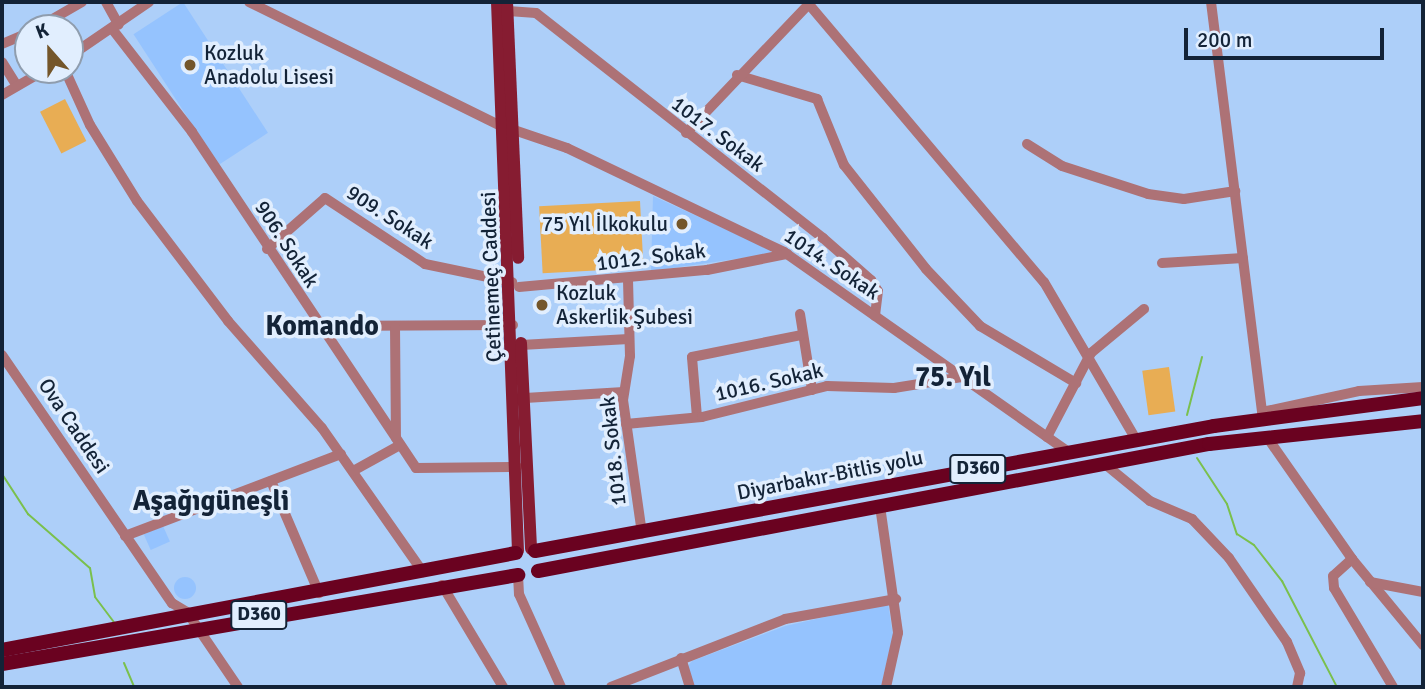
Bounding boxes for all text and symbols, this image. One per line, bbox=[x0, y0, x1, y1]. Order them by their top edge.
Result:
north arrow bbox=[14, 14, 84, 84]
scale bar bbox=[1187, 14, 1386, 58]
text: K bbox=[32, 18, 52, 45]
text: 200 m bbox=[1197, 27, 1252, 53]
place label: Kozluk Anadolu Lisesi bbox=[204, 40, 334, 90]
marker: Kozluk Anadolu Lisesi bbox=[182, 57, 198, 73]
street label: 1017. Sokak bbox=[667, 91, 769, 177]
street label: 909. Sokak bbox=[342, 180, 438, 254]
street label: Çetinemeç Caddesi bbox=[475, 191, 507, 363]
street label: 906. Sokak bbox=[250, 196, 324, 292]
place label: 75 Yıl İlkokulu bbox=[542, 211, 668, 237]
marker: 75 Yıl İlkokulu bbox=[674, 216, 690, 232]
street label: 1014. Sokak bbox=[779, 223, 885, 305]
street label: 1012. Sokak bbox=[595, 238, 707, 276]
place label: Kozluk Askerlik Şubesi bbox=[556, 280, 693, 330]
marker: Kozluk Askerlik Şubesi bbox=[534, 297, 550, 313]
district label: Komando bbox=[265, 309, 379, 343]
street label: 1016. Sokak bbox=[713, 357, 825, 407]
district label: 75. Yıl bbox=[915, 360, 991, 394]
street label: Ova Caddesi bbox=[33, 374, 115, 478]
street label: 1018. Sokak bbox=[595, 395, 631, 507]
street label: Diyarbakır-Bitlis yolu bbox=[735, 445, 925, 505]
road number: D360 bbox=[948, 454, 1008, 484]
district label: Aşağıgüneşli bbox=[133, 484, 289, 518]
road number: D360 bbox=[229, 600, 289, 630]

